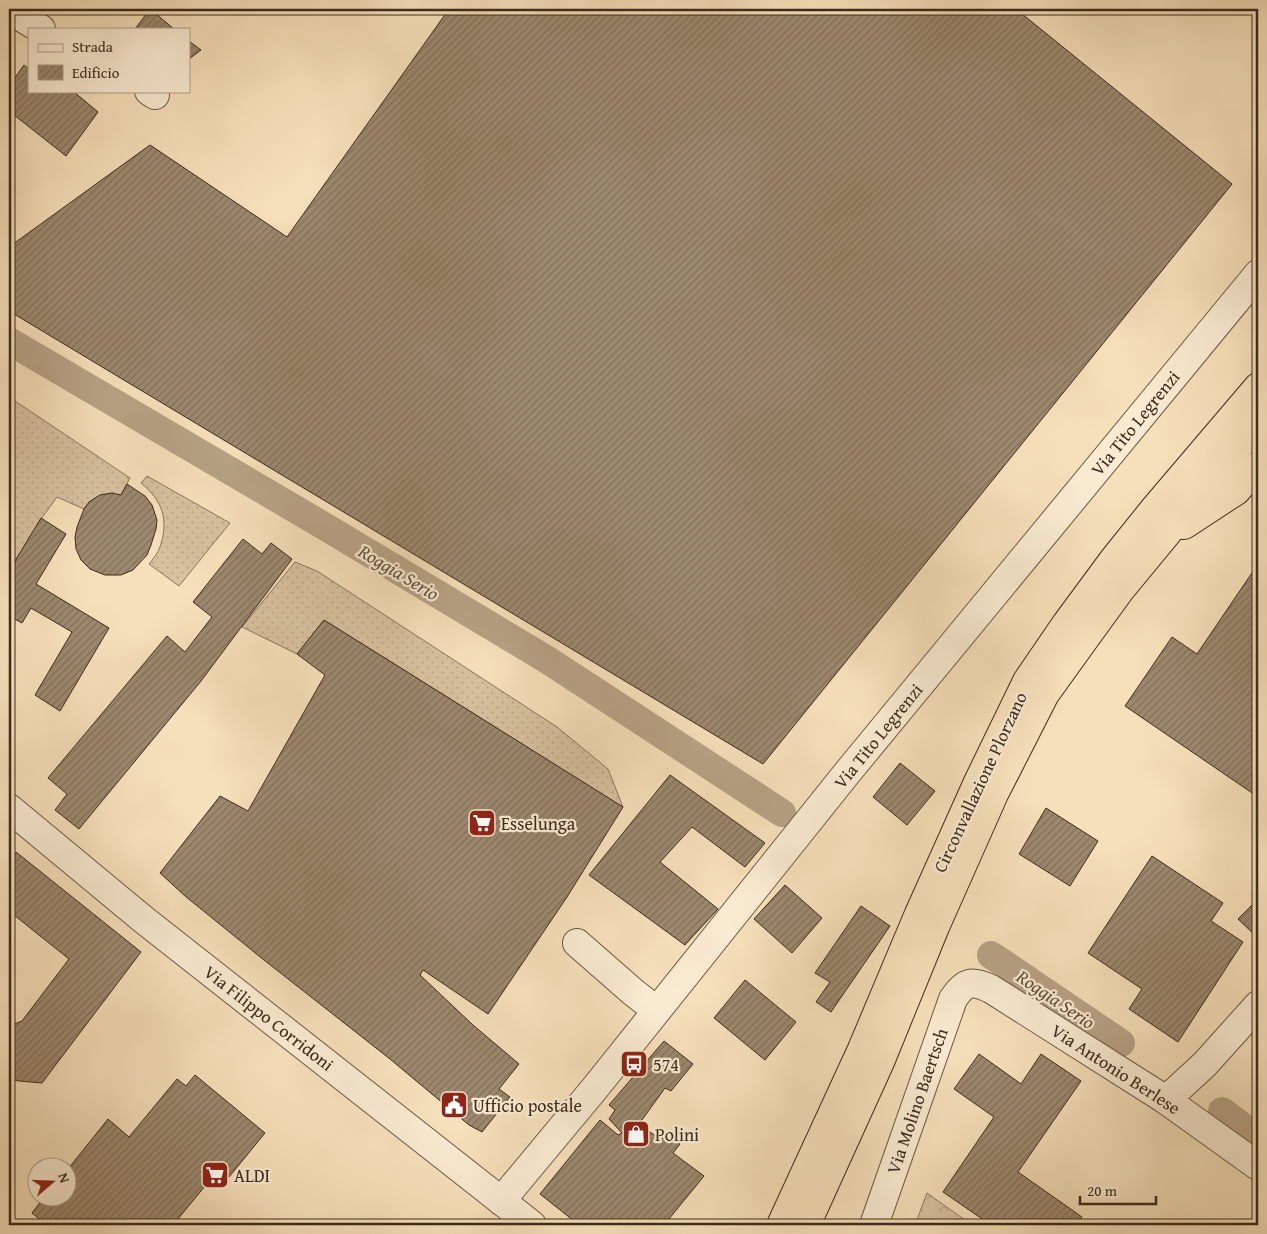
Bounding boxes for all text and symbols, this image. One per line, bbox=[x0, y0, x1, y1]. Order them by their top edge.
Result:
legend bbox=[28, 28, 190, 92]
text: Strada bbox=[72, 36, 113, 57]
text: Edificio bbox=[72, 62, 120, 83]
street label: Via Tito Legrenzi bbox=[1084, 364, 1186, 482]
water label: Roggia Serio bbox=[353, 536, 445, 607]
street label: Via Tito Legrenzi bbox=[827, 677, 929, 795]
street label: Circonvallazione Plorzano bbox=[926, 687, 1034, 877]
supermarket icon: Esselunga bbox=[467, 808, 497, 838]
place label: Esselunga bbox=[501, 810, 576, 837]
street label: Via Filippo Corridoni bbox=[198, 959, 340, 1077]
water label: Roggia Serio bbox=[1010, 962, 1101, 1036]
street label: Via Antonio Berlese bbox=[1046, 1017, 1186, 1121]
street label: Via Molino Baertsch bbox=[879, 1025, 955, 1177]
bus stop icon: 574 bbox=[619, 1049, 649, 1079]
place label: 574 bbox=[653, 1051, 679, 1078]
public building icon: Ufficio postale bbox=[439, 1090, 469, 1120]
place label: Ufficio postale bbox=[473, 1092, 582, 1119]
shop icon: Polini bbox=[621, 1119, 651, 1149]
place label: Polini bbox=[655, 1121, 699, 1148]
north arrow bbox=[28, 1156, 78, 1206]
supermarket icon: ALDI bbox=[200, 1160, 230, 1190]
place label: ALDI bbox=[234, 1162, 270, 1189]
text: N bbox=[53, 1170, 75, 1186]
scale bar bbox=[1080, 1174, 1156, 1206]
text: 20 m bbox=[1087, 1180, 1118, 1201]

